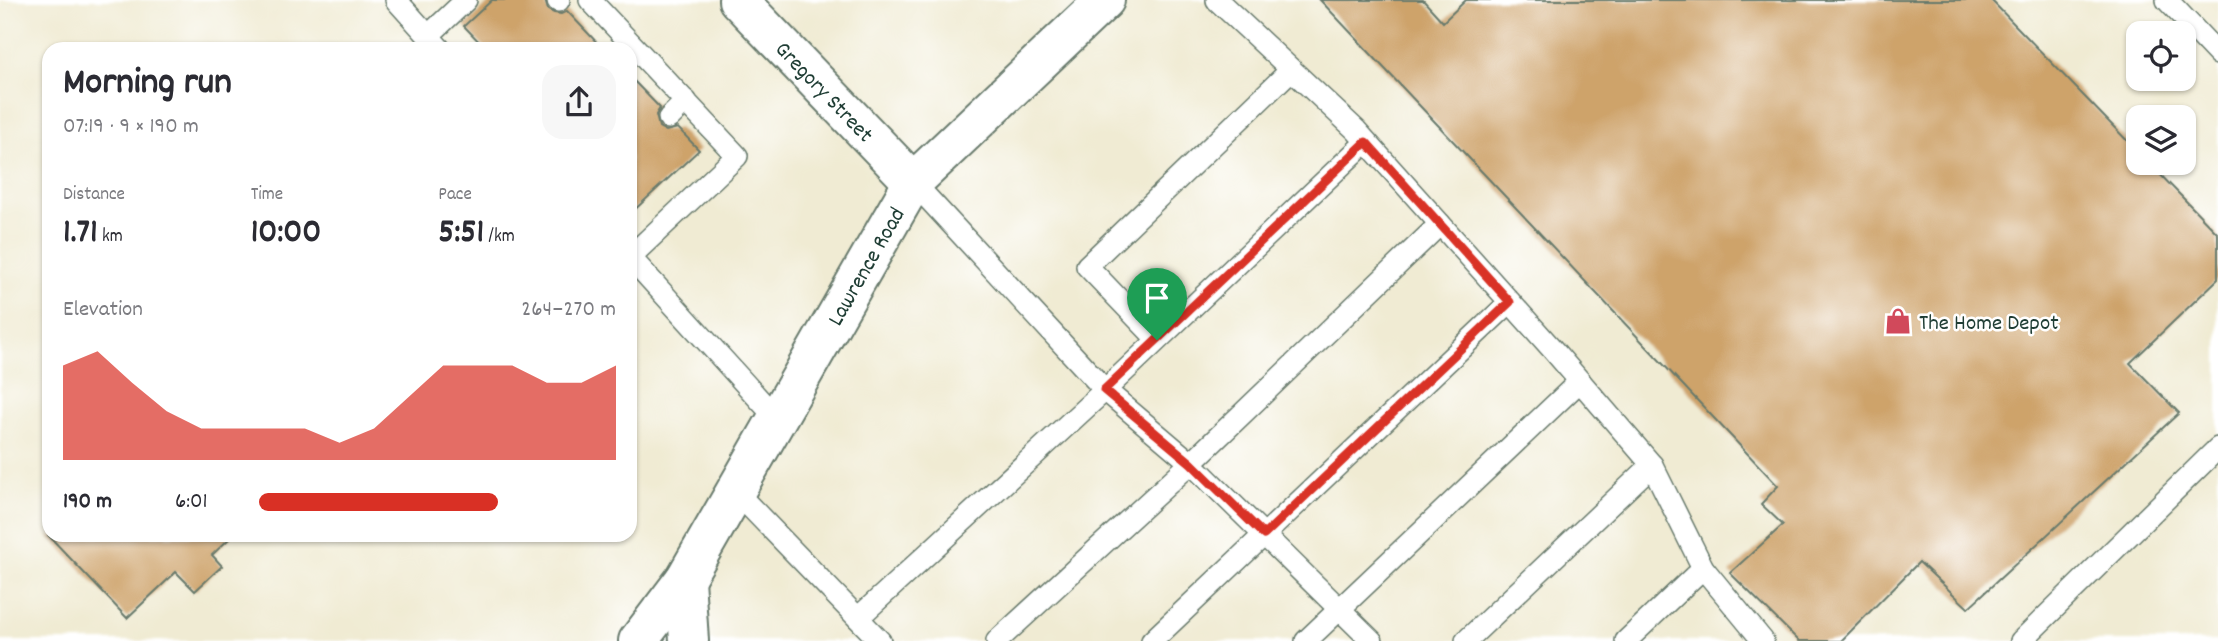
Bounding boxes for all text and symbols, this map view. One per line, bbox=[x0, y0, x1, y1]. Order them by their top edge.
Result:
map controls bbox=[2126, 21, 2196, 175]
button: locate bbox=[2126, 21, 2196, 91]
street label: Gregory Street bbox=[766, 35, 880, 151]
text: Morning run bbox=[63, 57, 232, 112]
button: share bbox=[542, 65, 616, 139]
button: layers bbox=[2126, 105, 2196, 175]
text: 07:19 · 9 × 190 m bbox=[63, 111, 199, 144]
text: Distance bbox=[63, 182, 125, 209]
text: Time bbox=[251, 182, 283, 209]
text: Pace bbox=[438, 182, 472, 209]
street label: Lawrence Road bbox=[821, 202, 915, 333]
text: 1.71 bbox=[63, 209, 98, 259]
text: 10:00 bbox=[251, 209, 321, 259]
text: 5:51 bbox=[438, 209, 484, 259]
text: km bbox=[98, 224, 123, 251]
text: /km bbox=[484, 224, 515, 251]
pin bbox=[1127, 268, 1187, 340]
icon: arrive bbox=[1138, 279, 1176, 317]
text: Elevation bbox=[63, 294, 143, 327]
text: 264–270 m bbox=[521, 294, 616, 327]
shop icon: The Home Depot bbox=[1883, 306, 1913, 336]
place label: The Home Depot bbox=[1919, 308, 2059, 341]
text: 190 m bbox=[63, 486, 112, 519]
text: 6:01 bbox=[175, 486, 208, 519]

